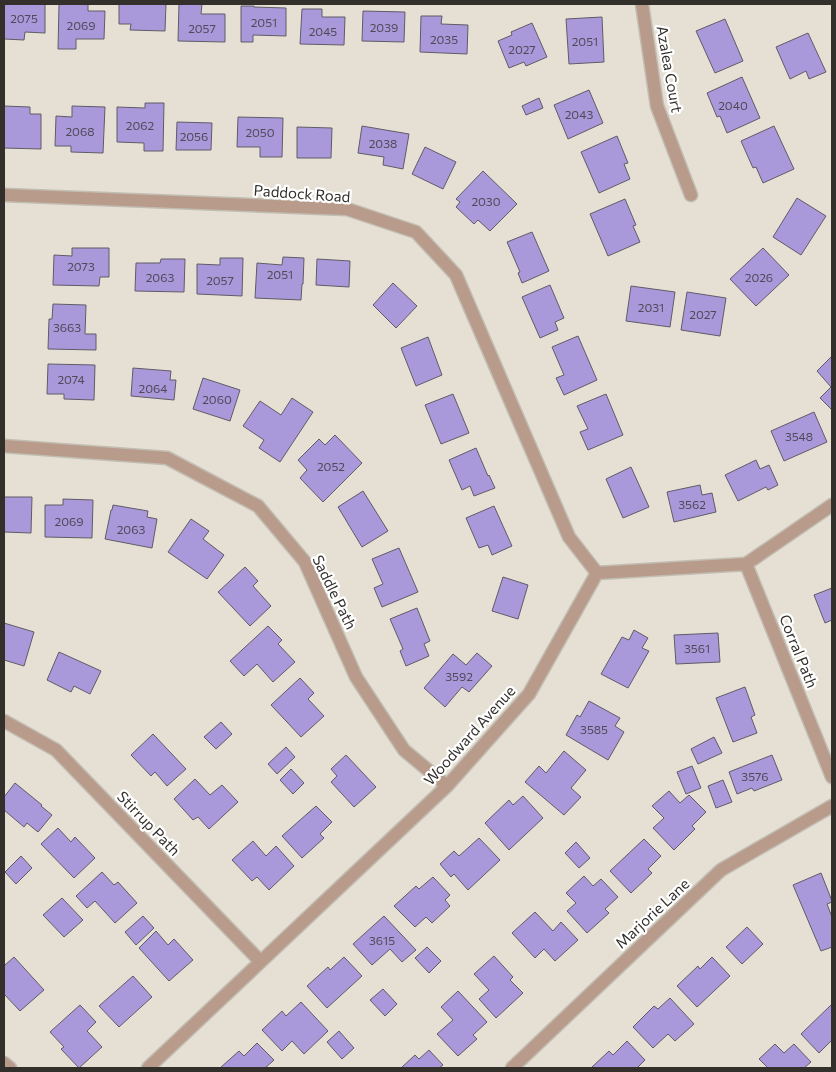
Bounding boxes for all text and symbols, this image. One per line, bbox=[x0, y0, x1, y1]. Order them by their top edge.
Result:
house number: 2075 bbox=[10, 11, 38, 25]
house number: 2051 bbox=[251, 15, 277, 29]
house number: 2069 bbox=[67, 18, 95, 32]
house number: 2039 bbox=[370, 20, 398, 34]
house number: 2057 bbox=[188, 21, 216, 35]
house number: 2045 bbox=[309, 24, 337, 38]
street label: Azalea Court bbox=[654, 24, 686, 114]
house number: 2035 bbox=[430, 32, 458, 46]
house number: 2051 bbox=[572, 34, 598, 48]
house number: 2027 bbox=[508, 42, 536, 56]
house number: 2040 bbox=[718, 98, 748, 112]
house number: 2043 bbox=[565, 107, 593, 121]
house number: 2062 bbox=[126, 118, 155, 132]
house number: 2068 bbox=[65, 124, 95, 138]
house number: 2050 bbox=[245, 125, 275, 139]
house number: 2056 bbox=[180, 129, 208, 143]
house number: 2038 bbox=[369, 136, 397, 150]
street label: Paddock Road bbox=[253, 181, 351, 205]
house number: 2030 bbox=[471, 194, 501, 208]
house number: 2073 bbox=[67, 259, 95, 273]
house number: 2051 bbox=[267, 267, 293, 281]
house number: 2063 bbox=[146, 270, 174, 284]
house number: 2026 bbox=[745, 270, 773, 284]
house number: 2057 bbox=[206, 273, 234, 287]
house number: 2031 bbox=[638, 300, 664, 314]
house number: 2027 bbox=[689, 307, 717, 321]
house number: 3663 bbox=[53, 320, 81, 334]
house number: 2074 bbox=[57, 372, 85, 386]
house number: 2064 bbox=[139, 381, 167, 395]
house number: 2060 bbox=[202, 392, 232, 406]
house number: 3548 bbox=[785, 429, 813, 443]
house number: 2052 bbox=[317, 459, 345, 473]
house number: 3562 bbox=[678, 497, 706, 511]
house number: 2069 bbox=[55, 514, 83, 528]
house number: 2063 bbox=[117, 522, 145, 536]
street label: Saddle Path bbox=[309, 552, 361, 632]
street label: Corral Path bbox=[776, 612, 822, 690]
house number: 3561 bbox=[684, 641, 710, 655]
house number: 3592 bbox=[445, 669, 473, 683]
street label: Woodward Avenue bbox=[420, 681, 519, 789]
house number: 3585 bbox=[580, 722, 608, 736]
house number: 3576 bbox=[741, 769, 769, 783]
street label: Stirrup Path bbox=[114, 787, 184, 859]
street label: Marjorie Lane bbox=[611, 874, 693, 952]
house number: 3615 bbox=[369, 933, 395, 947]

